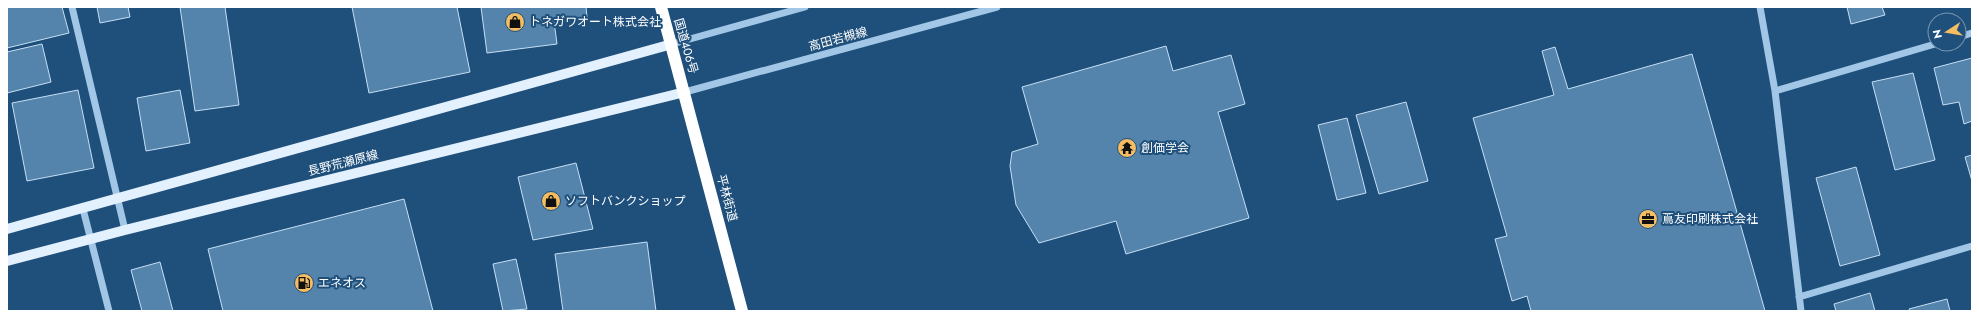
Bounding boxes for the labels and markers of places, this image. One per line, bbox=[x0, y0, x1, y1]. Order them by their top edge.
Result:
shop icon: トネガワオート株式会社 bbox=[504, 11, 526, 33]
place label: トネガワオート株式会社 bbox=[529, 13, 661, 31]
temple icon: 創価学会 bbox=[1116, 137, 1138, 159]
place label: 創価学会 bbox=[1141, 139, 1189, 157]
shop icon: ソフトバンクショップ bbox=[540, 190, 562, 212]
place label: ソフトバンクショップ bbox=[565, 192, 686, 210]
office icon: 蔦友印刷株式会社 bbox=[1637, 208, 1659, 230]
place label: 蔦友印刷株式会社 bbox=[1662, 210, 1758, 228]
fuel station icon: エネオス bbox=[293, 272, 315, 294]
place label: エネオス bbox=[318, 274, 366, 292]

